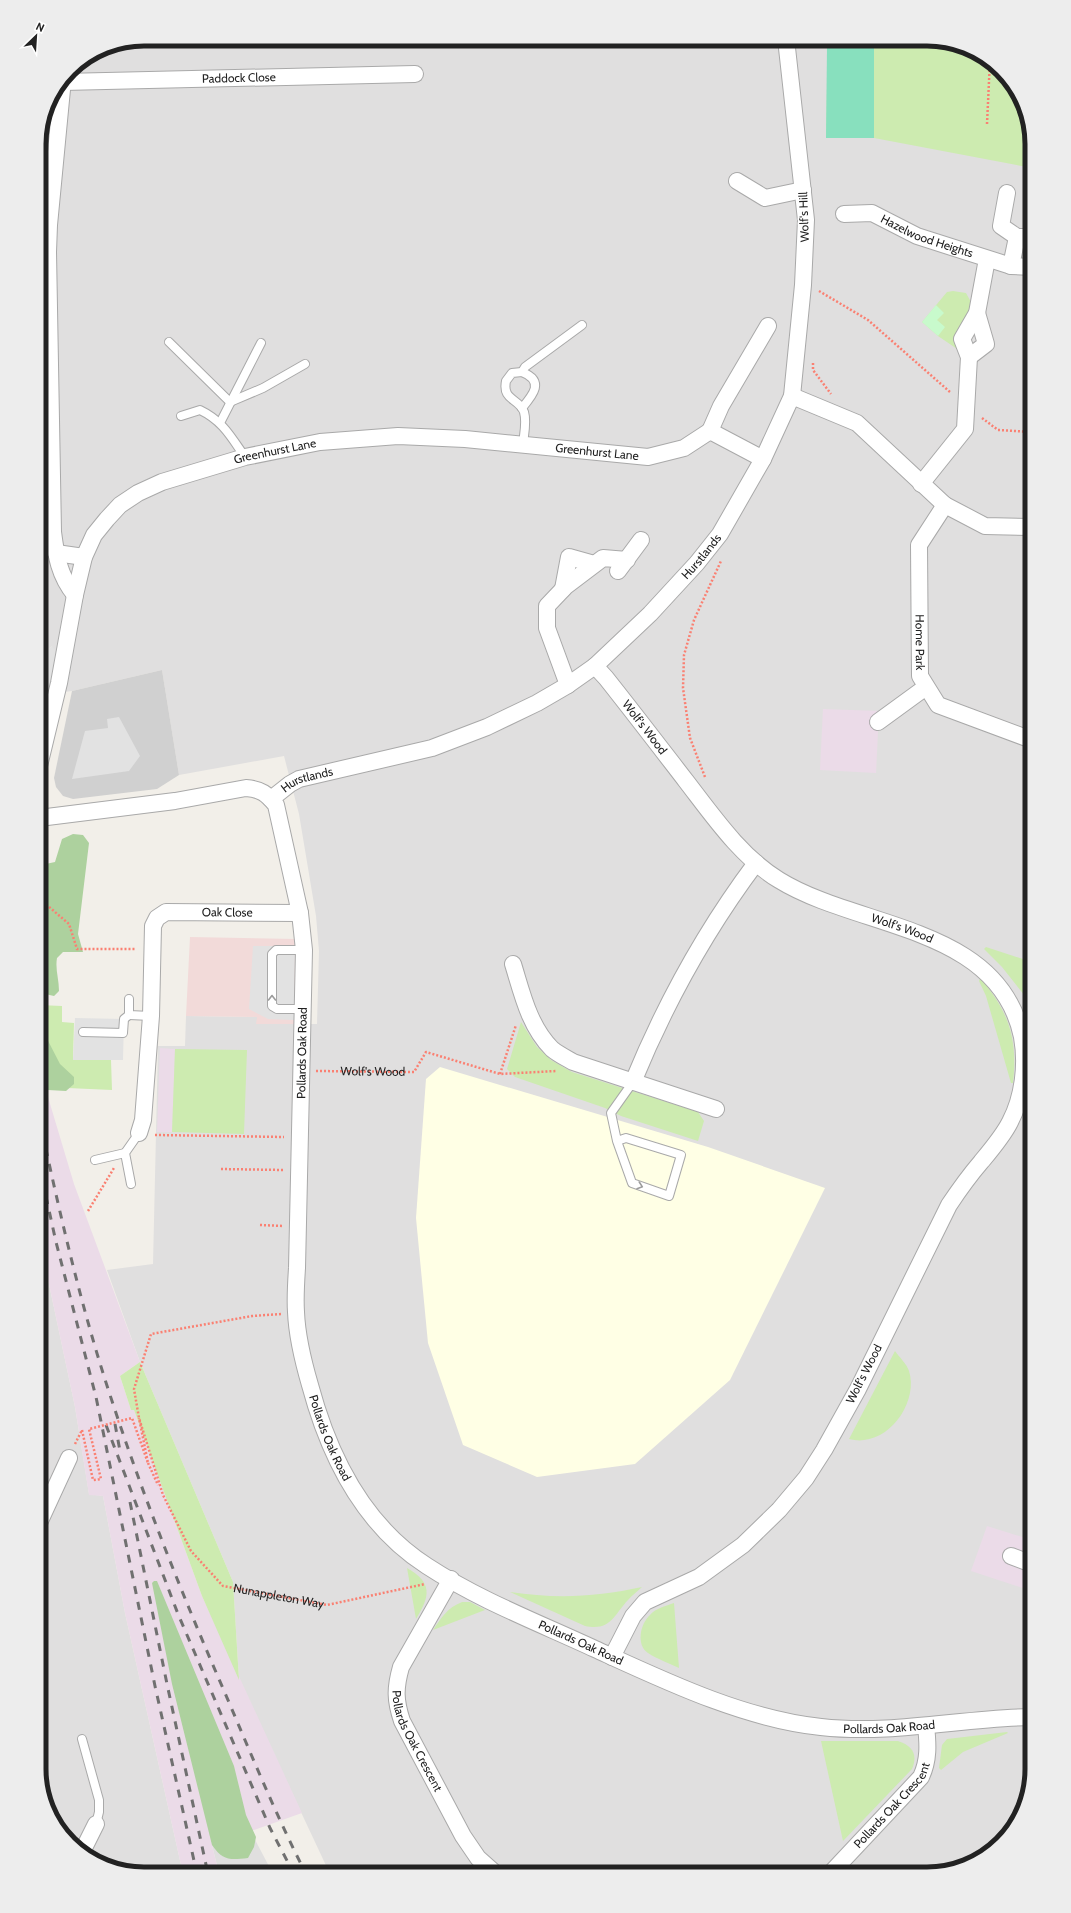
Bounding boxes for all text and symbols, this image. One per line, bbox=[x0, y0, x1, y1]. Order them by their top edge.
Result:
north arrow bbox=[16, 16, 56, 56]
text: N bbox=[34, 19, 47, 35]
street label: Paddock Close bbox=[202, 69, 276, 86]
street label: Wolf's Hill bbox=[795, 191, 812, 242]
street label: Hazelwood Heights bbox=[878, 211, 975, 260]
street label: Greenhurst Lane bbox=[232, 435, 317, 467]
street label: Greenhurst Lane bbox=[555, 440, 640, 463]
street label: Hurstlands bbox=[678, 531, 724, 582]
street label: Home Park bbox=[913, 614, 928, 671]
street label: Wolf's Wood bbox=[619, 697, 671, 757]
street label: Hurstlands bbox=[278, 763, 334, 795]
street label: Oak Close bbox=[202, 904, 253, 920]
street label: Wolf's Wood bbox=[870, 910, 936, 946]
one-way arrow bbox=[268, 995, 276, 1001]
street label: Pollards Oak Road bbox=[293, 1007, 310, 1099]
street label: Wolf's Wood bbox=[341, 1063, 405, 1079]
one-way arrow bbox=[637, 1181, 644, 1190]
street label: Wolf's Wood bbox=[842, 1342, 885, 1406]
street label: Pollards Oak Road bbox=[306, 1393, 355, 1483]
street label: Nunappleton Way bbox=[232, 1580, 325, 1611]
street label: Pollards Oak Road bbox=[536, 1617, 626, 1668]
street label: Pollards Oak Crescent bbox=[390, 1690, 446, 1794]
street label: Pollards Oak Road bbox=[843, 1717, 936, 1736]
street label: Pollards Oak Crescent bbox=[850, 1761, 933, 1851]

